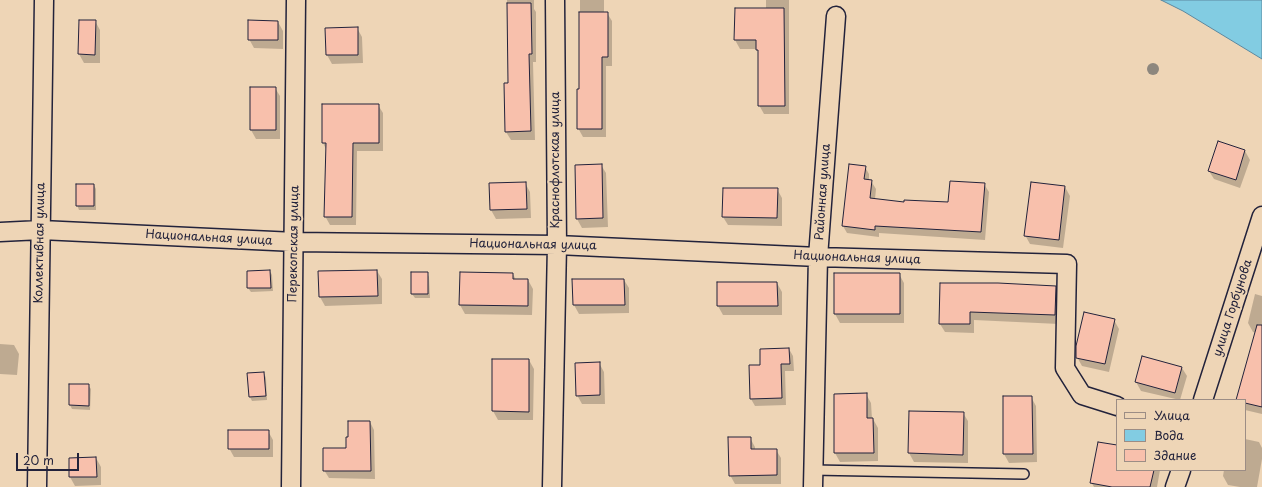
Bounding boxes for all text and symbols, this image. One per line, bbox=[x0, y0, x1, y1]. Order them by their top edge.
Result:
street label: Краснофлотская улица bbox=[549, 92, 563, 228]
street label: Районная улица bbox=[812, 143, 834, 241]
street label: Коллективная улица bbox=[32, 183, 48, 303]
street label: Перекопская улица bbox=[286, 185, 302, 303]
street label: Национальная улица bbox=[145, 227, 273, 249]
street label: Национальная улица bbox=[469, 237, 597, 253]
street label: Национальная улица bbox=[793, 249, 921, 267]
street label: улица Горбунова bbox=[1211, 258, 1255, 358]
legend bbox=[1116, 399, 1246, 471]
text: Улица bbox=[1154, 406, 1190, 424]
text: Вода bbox=[1154, 426, 1184, 444]
scale bar bbox=[18, 445, 81, 471]
text: Здание bbox=[1154, 446, 1196, 464]
text: 20 m bbox=[23, 451, 54, 469]

